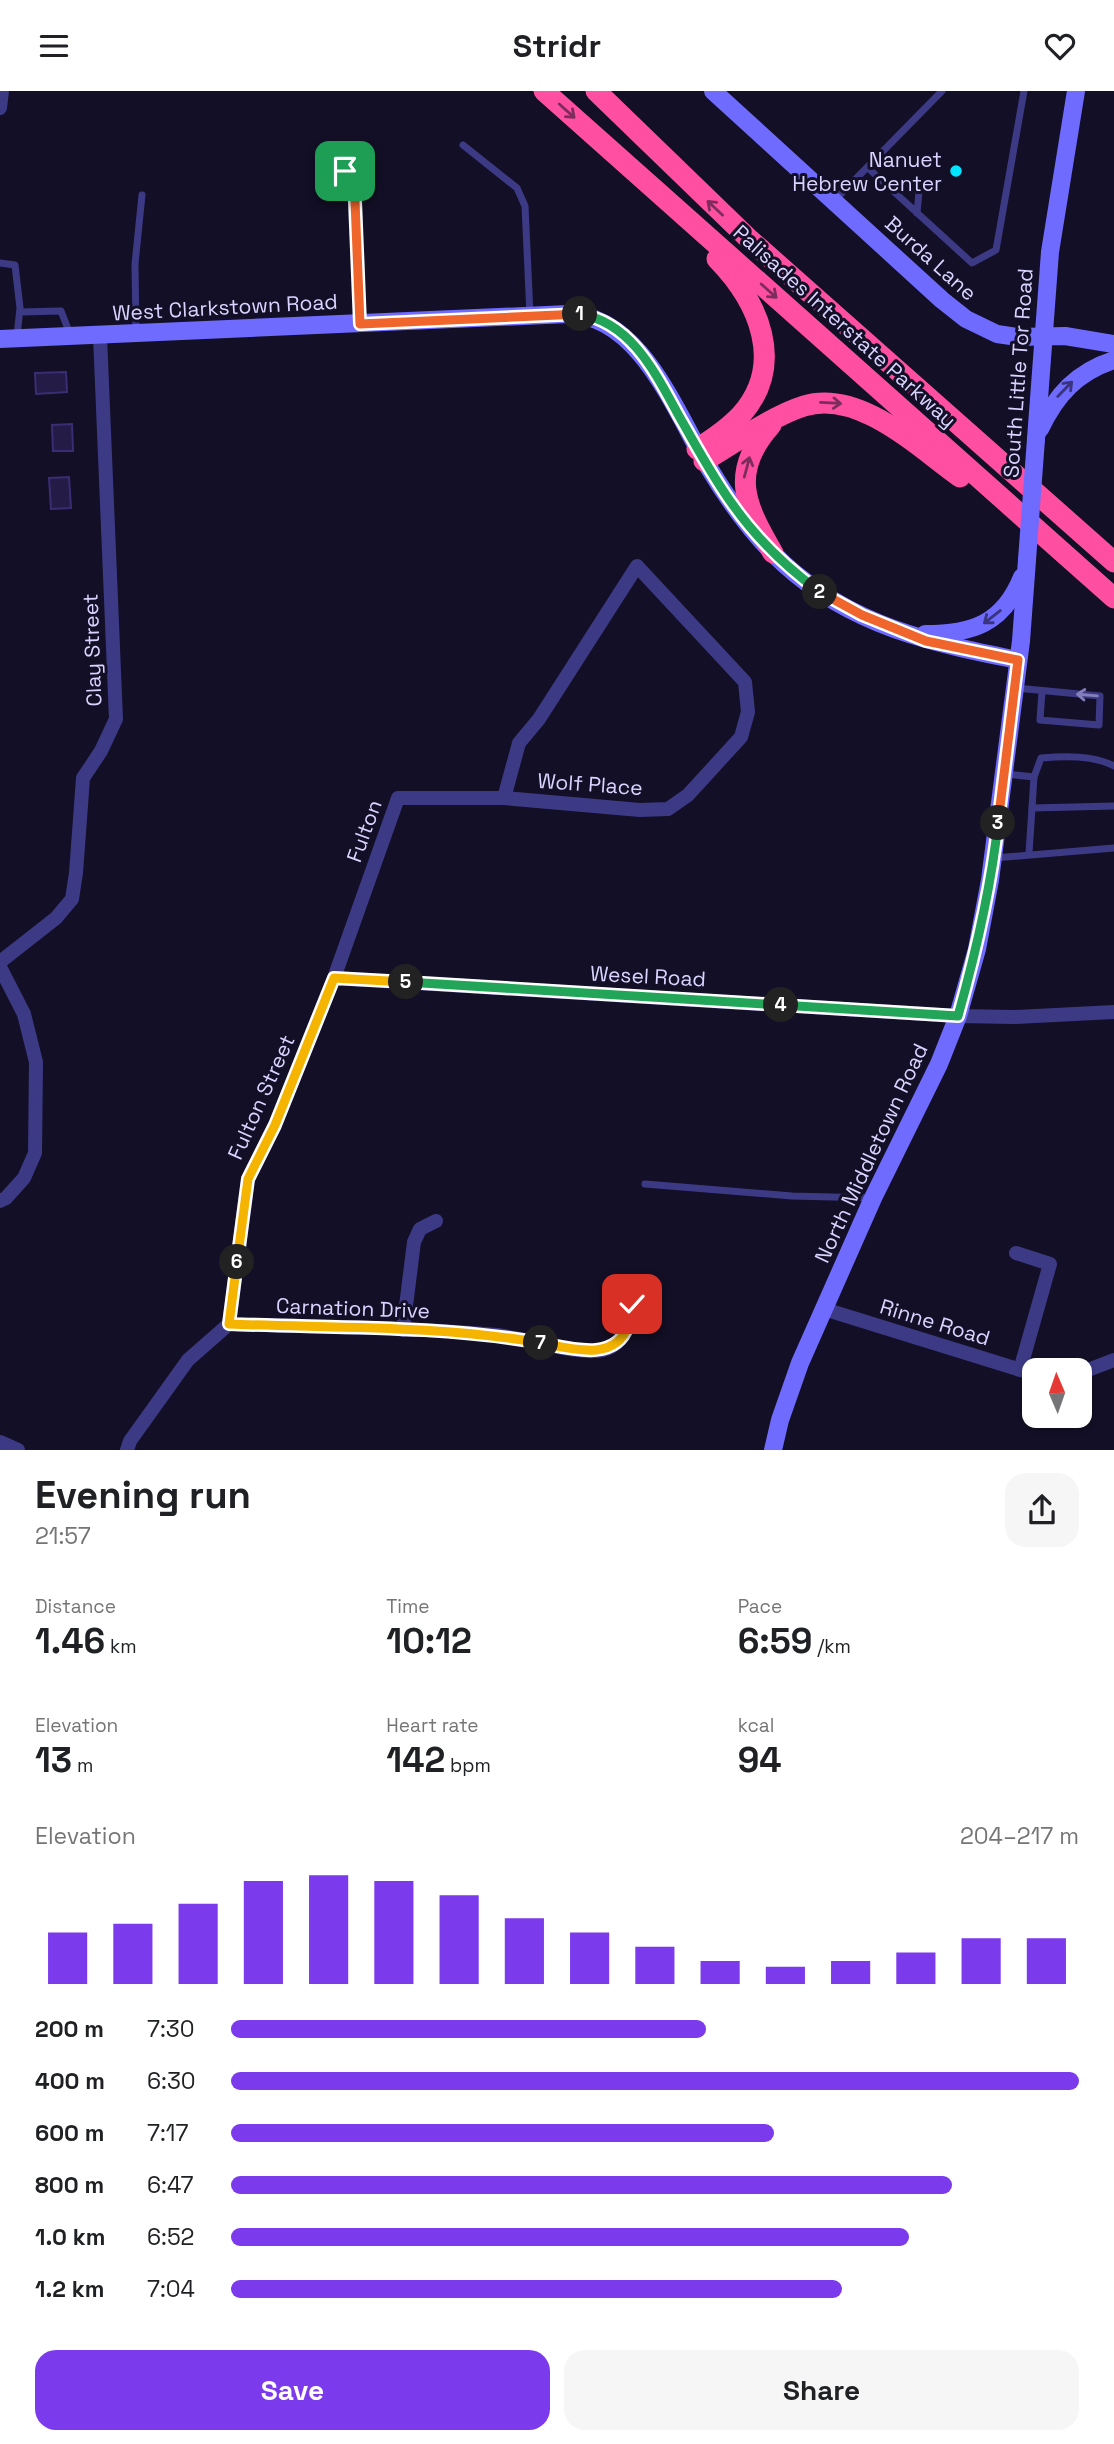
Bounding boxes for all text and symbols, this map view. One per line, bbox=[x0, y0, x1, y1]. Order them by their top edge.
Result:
text: Stridr bbox=[513, 26, 601, 66]
icon: menu bbox=[35, 27, 73, 65]
icon: heart bbox=[1041, 27, 1079, 65]
one-way arrow bbox=[558, 103, 576, 119]
pin bbox=[315, 141, 375, 201]
place label: Nanuet Hebrew Center bbox=[792, 146, 942, 197]
icon: arrive bbox=[326, 152, 364, 190]
marker: Nanuet Hebrew Center bbox=[948, 163, 964, 179]
one-way arrow bbox=[707, 199, 724, 216]
street label: Burda Lane bbox=[880, 210, 982, 306]
street label: Palisades Interstate Parkway bbox=[728, 219, 962, 433]
street label: South Little Tor Road bbox=[997, 267, 1039, 479]
one-way arrow bbox=[759, 283, 777, 299]
street label: West Clarkstown Road bbox=[112, 288, 338, 326]
pin: 1 bbox=[562, 297, 598, 332]
text: 1 bbox=[575, 301, 584, 326]
one-way arrow bbox=[1057, 381, 1074, 398]
one-way arrow bbox=[820, 397, 843, 410]
one-way arrow bbox=[742, 457, 755, 479]
pin: 2 bbox=[802, 575, 838, 609]
text: 2 bbox=[814, 579, 825, 604]
street label: Clay Street bbox=[77, 593, 107, 707]
one-way arrow bbox=[984, 610, 1002, 625]
one-way arrow bbox=[1076, 688, 1099, 701]
street label: Wolf Place bbox=[536, 767, 644, 801]
street label: Fulton bbox=[340, 796, 388, 866]
pin: 3 bbox=[981, 805, 1016, 841]
text: 3 bbox=[992, 810, 1003, 835]
street label: Wesel Road bbox=[589, 959, 707, 993]
pin: 5 bbox=[388, 965, 424, 999]
text: 5 bbox=[400, 969, 411, 994]
pin: 4 bbox=[764, 988, 798, 1023]
text: 4 bbox=[774, 992, 787, 1017]
street label: Fulton Street bbox=[221, 1030, 301, 1164]
street label: North Middletown Road bbox=[808, 1039, 934, 1267]
pin: 6 bbox=[219, 1245, 254, 1279]
text: 6 bbox=[231, 1249, 242, 1274]
pin bbox=[602, 1274, 662, 1334]
icon: check bbox=[613, 1285, 651, 1323]
street label: Carnation Drive bbox=[276, 1292, 430, 1324]
street label: Rinne Road bbox=[877, 1292, 993, 1352]
pin: 7 bbox=[524, 1325, 558, 1361]
text: 7 bbox=[535, 1330, 546, 1355]
north arrow bbox=[1022, 1358, 1092, 1428]
map controls bbox=[1022, 1358, 1092, 1428]
text: Evening run bbox=[35, 1471, 251, 1519]
button: share bbox=[1005, 1473, 1079, 1547]
text: 21:57 bbox=[35, 1521, 91, 1551]
text: Distance bbox=[35, 1594, 116, 1619]
text: Time bbox=[386, 1594, 430, 1619]
text: Pace bbox=[738, 1594, 782, 1619]
text: 1.46 bbox=[35, 1619, 105, 1663]
text: 10:12 bbox=[386, 1619, 472, 1663]
text: 6:59 bbox=[738, 1619, 812, 1663]
text: km bbox=[105, 1634, 137, 1659]
text: /km bbox=[812, 1634, 851, 1659]
text: Elevation bbox=[35, 1713, 118, 1738]
text: Heart rate bbox=[386, 1713, 479, 1738]
text: kcal bbox=[738, 1713, 774, 1738]
text: 13 bbox=[35, 1738, 72, 1782]
text: 142 bbox=[386, 1738, 445, 1782]
text: 94 bbox=[738, 1738, 782, 1782]
text: m bbox=[72, 1753, 93, 1778]
text: bpm bbox=[445, 1753, 491, 1778]
text: Elevation bbox=[35, 1821, 136, 1851]
text: 204–217 m bbox=[960, 1821, 1079, 1851]
text: 200 m bbox=[35, 2014, 104, 2044]
text: 7:30 bbox=[147, 2014, 194, 2044]
text: 400 m bbox=[35, 2066, 105, 2096]
text: 6:30 bbox=[147, 2066, 196, 2096]
text: 600 m bbox=[35, 2118, 105, 2148]
text: 7:17 bbox=[147, 2118, 188, 2148]
text: 800 m bbox=[35, 2170, 104, 2200]
text: 6:47 bbox=[147, 2170, 194, 2200]
text: 1.0 km bbox=[35, 2222, 105, 2252]
text: 6:52 bbox=[147, 2222, 194, 2252]
text: 1.2 km bbox=[35, 2274, 104, 2304]
text: 7:04 bbox=[147, 2274, 195, 2304]
button: Save bbox=[35, 2350, 550, 2430]
button: Share bbox=[564, 2350, 1079, 2430]

